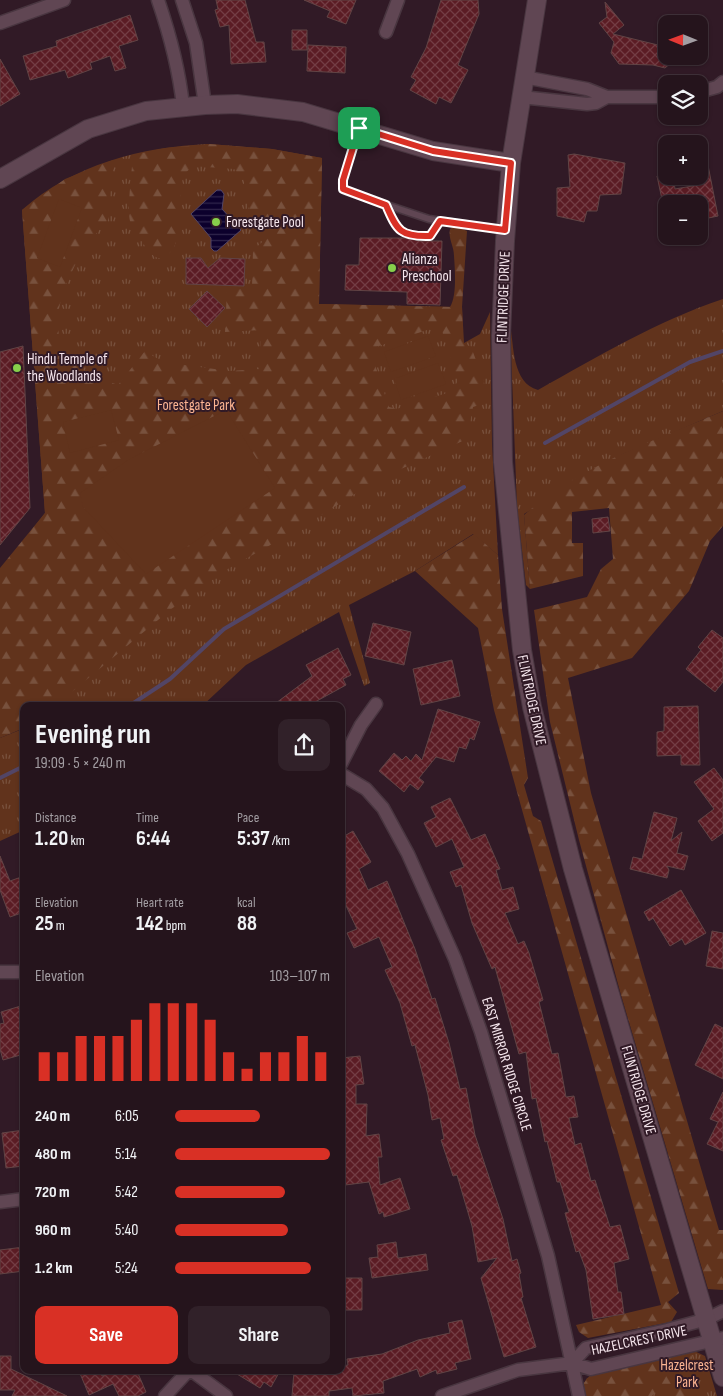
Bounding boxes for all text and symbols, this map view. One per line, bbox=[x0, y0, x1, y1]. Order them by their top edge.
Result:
north arrow bbox=[658, 15, 708, 65]
map controls bbox=[658, 15, 708, 245]
button: layers bbox=[658, 75, 708, 125]
pin bbox=[338, 107, 380, 149]
icon: arrive bbox=[345, 114, 373, 142]
button: + bbox=[658, 135, 708, 185]
button: − bbox=[658, 195, 708, 245]
place label: Forestgate Pool bbox=[226, 213, 304, 232]
marker: Forestgate Pool bbox=[210, 216, 222, 228]
place label: Alianza Preschool bbox=[401, 250, 451, 286]
street label: FLINTRIDGE DRIVE bbox=[492, 251, 515, 343]
marker: Alianza Preschool bbox=[386, 262, 398, 274]
place label: Hindu Temple of the Woodlands bbox=[27, 350, 108, 386]
marker: Hindu Temple of the Woodlands bbox=[11, 362, 23, 374]
park label: Forestgate Park bbox=[157, 396, 235, 415]
street label: FLINTRIDGE DRIVE bbox=[513, 653, 550, 747]
text: Evening run bbox=[35, 718, 151, 751]
button: share bbox=[278, 719, 330, 771]
text: 19:09 · 5 × 240 m bbox=[35, 754, 126, 773]
text: Distance bbox=[35, 809, 76, 826]
text: Time bbox=[136, 809, 159, 826]
text: Pace bbox=[237, 809, 259, 826]
text: 1.20 bbox=[35, 826, 68, 851]
text: 6:44 bbox=[136, 826, 170, 851]
text: 5:37 bbox=[237, 826, 269, 851]
text: km bbox=[68, 832, 85, 849]
text: /km bbox=[269, 832, 290, 849]
text: Elevation bbox=[35, 894, 78, 911]
text: Heart rate bbox=[136, 894, 184, 911]
text: kcal bbox=[237, 894, 256, 911]
text: 25 bbox=[35, 911, 53, 936]
text: 142 bbox=[136, 911, 163, 936]
text: 88 bbox=[237, 911, 257, 936]
text: m bbox=[53, 917, 65, 934]
text: bpm bbox=[163, 917, 186, 934]
text: Elevation bbox=[35, 967, 84, 986]
text: 103–107 m bbox=[270, 967, 330, 986]
street label: EAST MIRROR RIDGE CIRCLE bbox=[477, 995, 536, 1133]
street label: FLINTRIDGE DRIVE bbox=[617, 1043, 660, 1137]
text: 240 m bbox=[35, 1107, 70, 1126]
text: 6:05 bbox=[115, 1107, 139, 1126]
text: 480 m bbox=[35, 1145, 71, 1164]
text: 5:14 bbox=[115, 1145, 137, 1164]
text: 720 m bbox=[35, 1183, 70, 1202]
text: 5:42 bbox=[115, 1183, 138, 1202]
text: 960 m bbox=[35, 1221, 71, 1240]
text: 5:40 bbox=[115, 1221, 138, 1240]
text: 1.2 km bbox=[35, 1259, 73, 1278]
text: 5:24 bbox=[115, 1259, 138, 1278]
button: Save bbox=[35, 1306, 178, 1364]
button: Share bbox=[188, 1306, 330, 1364]
street label: HAZELCREST DRIVE bbox=[589, 1321, 689, 1360]
park label: Hazelcrest Park bbox=[660, 1356, 714, 1392]

